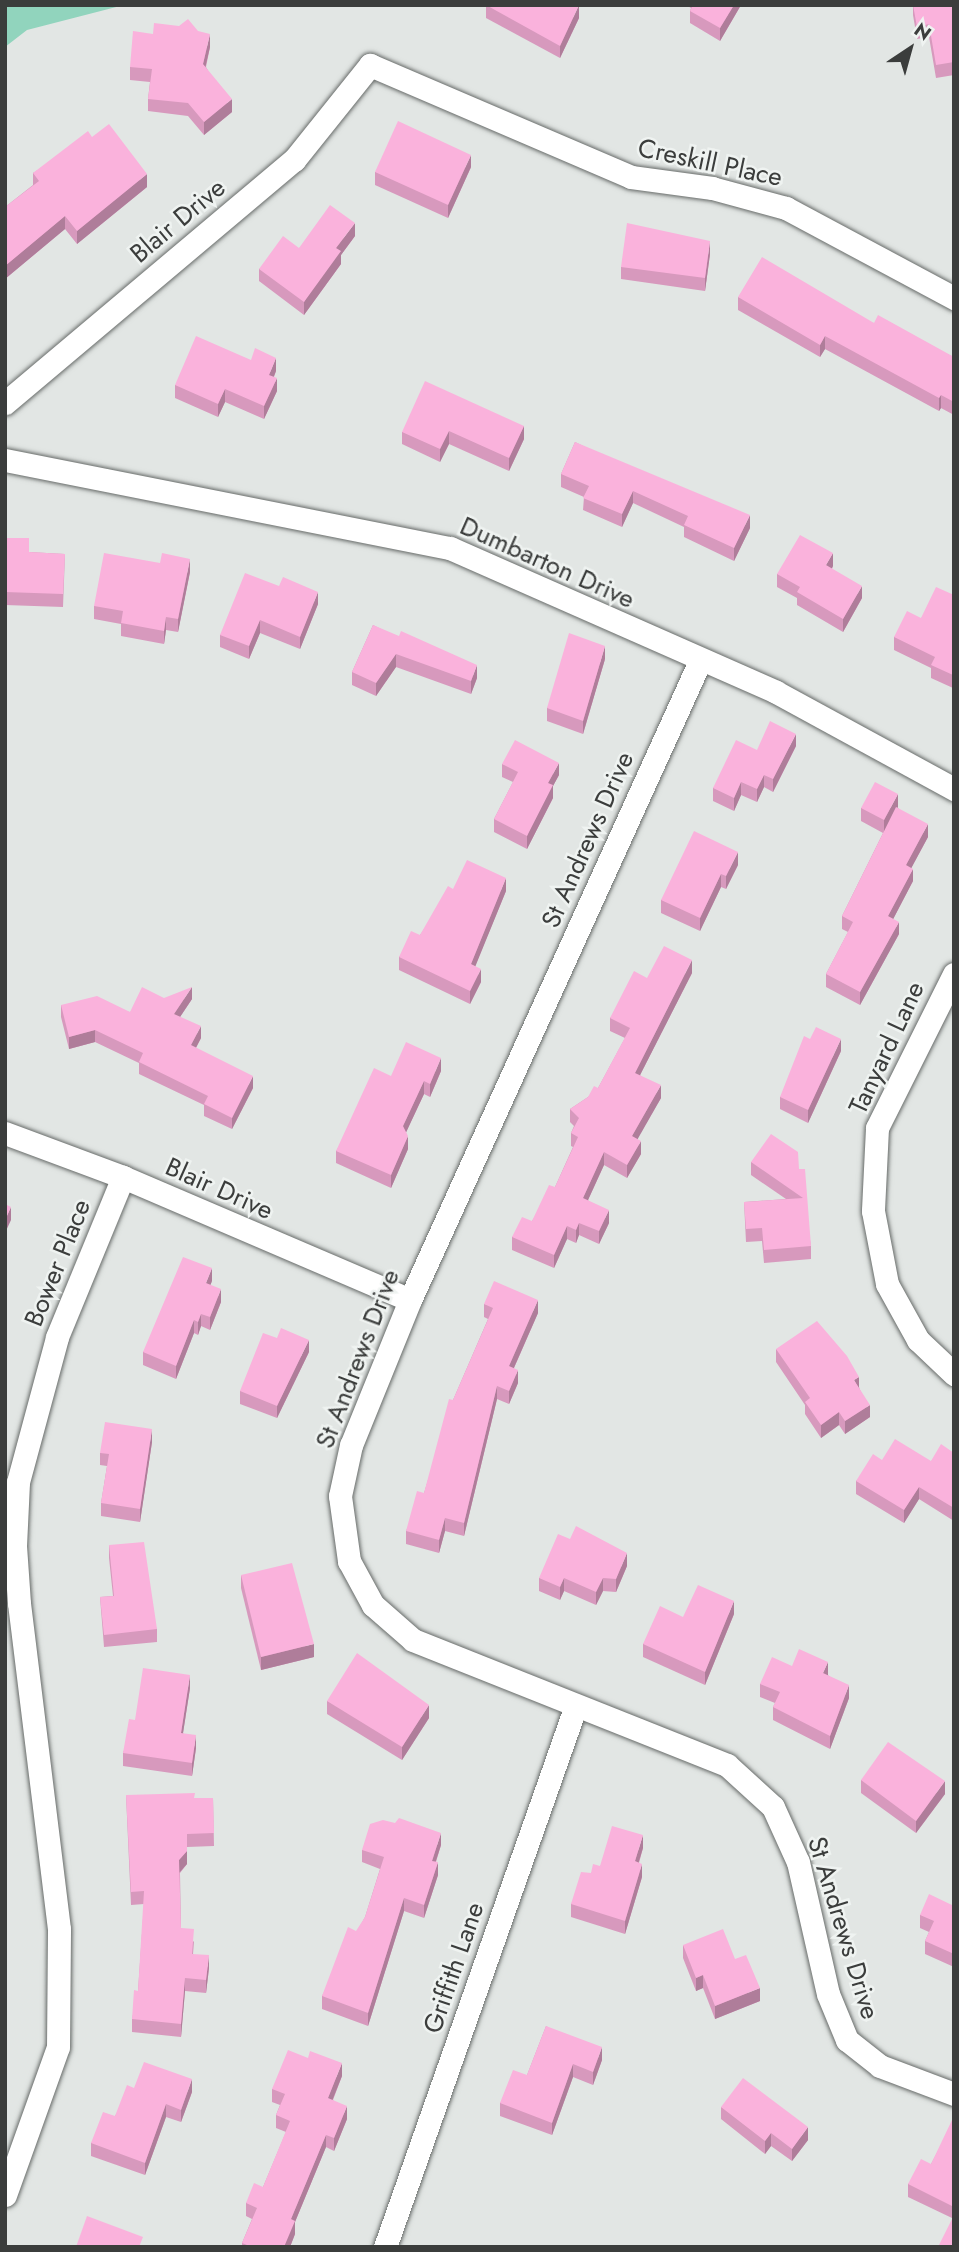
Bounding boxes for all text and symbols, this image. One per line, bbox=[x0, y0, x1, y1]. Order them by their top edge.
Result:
north arrow bbox=[875, 14, 945, 84]
text: N bbox=[909, 16, 937, 47]
street label: Creskill Place bbox=[635, 132, 785, 194]
street label: Blair Drive bbox=[124, 172, 232, 270]
street label: Dumbarton Drive bbox=[455, 511, 639, 615]
street label: St Andrews Drive bbox=[535, 747, 641, 933]
street label: Tanyard Lane bbox=[843, 977, 931, 1119]
street label: Blair Drive bbox=[160, 1152, 278, 1226]
street label: Bower Place bbox=[18, 1195, 98, 1331]
street label: St Andrews Drive bbox=[310, 1265, 406, 1453]
street label: St Andrews Drive bbox=[800, 1833, 886, 2023]
street label: Griffith Lane bbox=[417, 1898, 491, 2038]

